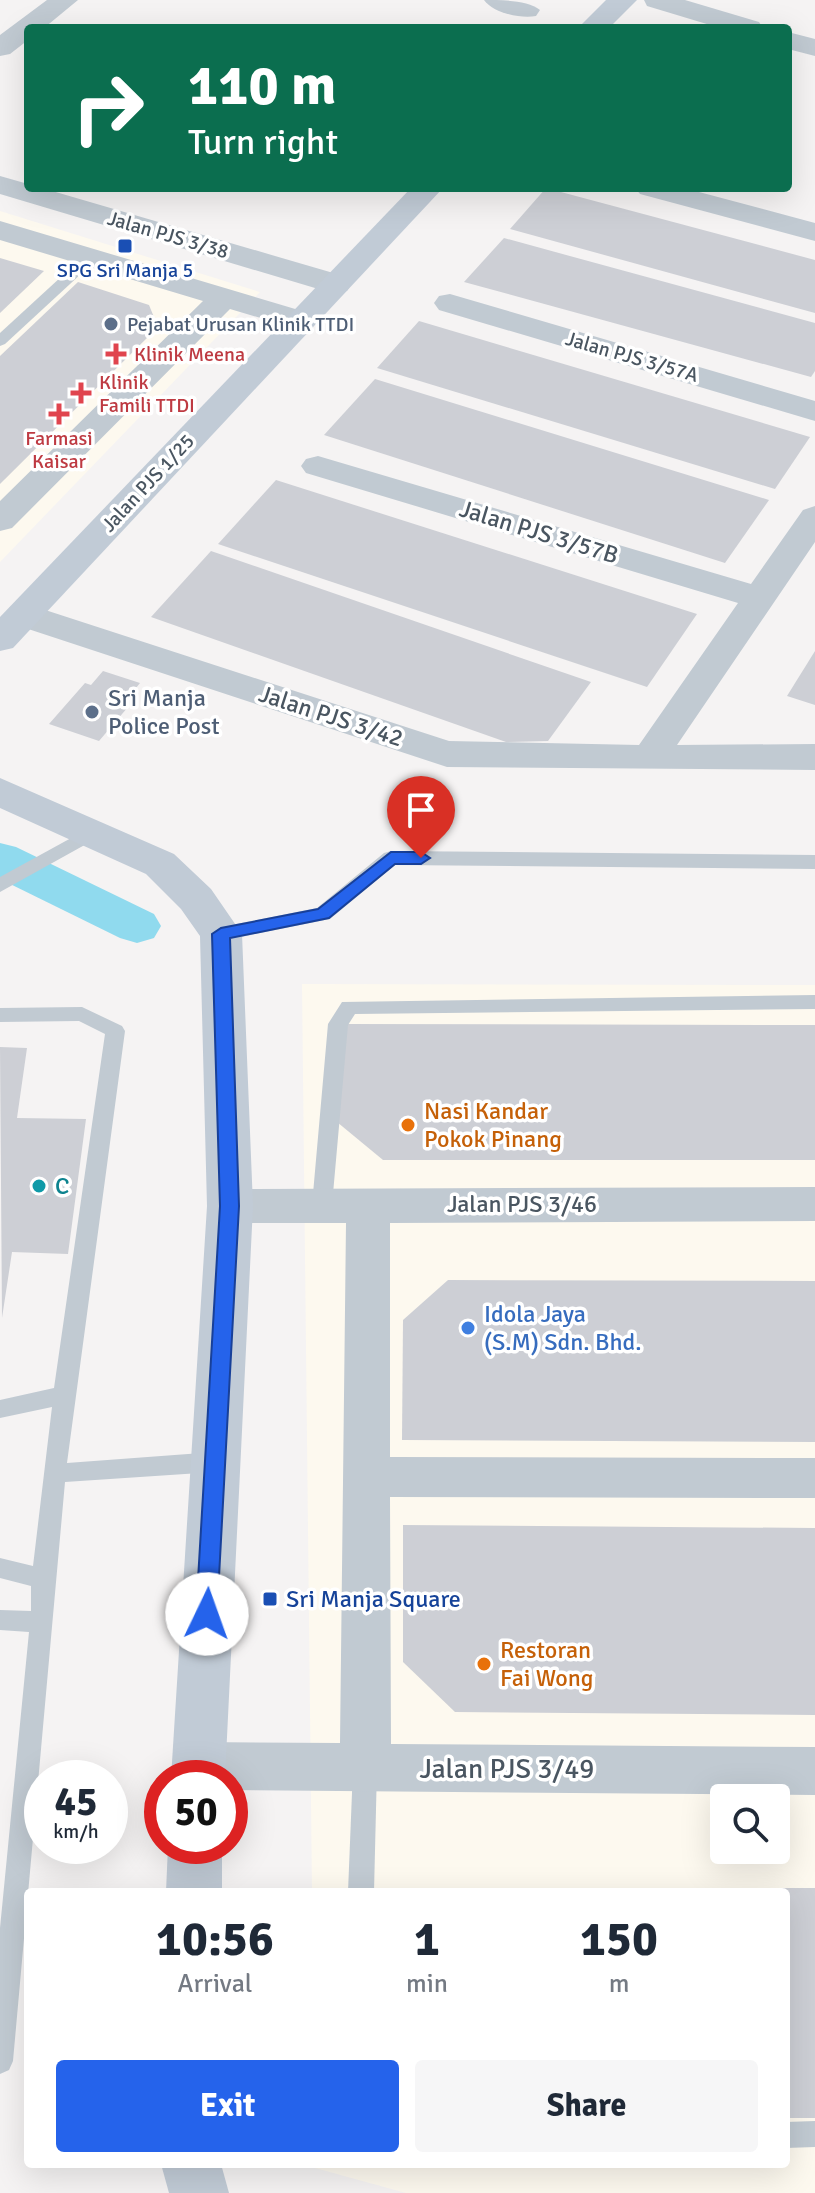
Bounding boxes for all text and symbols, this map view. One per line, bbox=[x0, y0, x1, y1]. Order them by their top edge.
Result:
text: 110 m bbox=[188, 51, 336, 120]
icon: right bbox=[56, 56, 160, 160]
text: Turn right bbox=[188, 120, 338, 165]
street label: Jalan PJS 3/38 bbox=[105, 206, 231, 264]
marker: SPG Sri Manja 5 bbox=[116, 237, 134, 255]
place label: SPG Sri Manja 5 bbox=[57, 258, 193, 283]
place label: Pejabat Urusan Klinik TTDI bbox=[127, 312, 354, 337]
marker: Pejabat Urusan Klinik TTDI bbox=[102, 315, 120, 333]
street label: Jalan PJS 3/57A bbox=[563, 326, 701, 388]
place label: Klinik Meena bbox=[134, 342, 245, 367]
marker: Klinik Meena bbox=[105, 343, 127, 365]
place label: Klinik Famili TTDI bbox=[99, 370, 195, 418]
marker: Klinik Famili TTDI bbox=[70, 382, 92, 404]
marker: Farmasi Kaisar bbox=[50, 405, 68, 423]
place label: Farmasi Kaisar bbox=[25, 426, 93, 474]
street label: Jalan PJS 1/25 bbox=[96, 429, 200, 537]
street label: Jalan PJS 3/57B bbox=[456, 494, 622, 570]
street label: Jalan PJS 3/42 bbox=[255, 679, 407, 753]
place label: Sri Manja Police Post bbox=[108, 683, 220, 741]
marker: Sri Manja Police Post bbox=[83, 703, 101, 721]
pin bbox=[387, 776, 455, 858]
icon: arrive bbox=[399, 788, 443, 832]
place label: Nasi Kandar Pokok Pinang bbox=[424, 1096, 562, 1154]
marker: Nasi Kandar Pokok Pinang bbox=[399, 1116, 417, 1134]
place label: C bbox=[55, 1171, 69, 1201]
marker: C bbox=[30, 1177, 48, 1195]
street label: Jalan PJS 3/46 bbox=[447, 1189, 597, 1219]
place label: Idola Jaya (S.M) Sdn. Bhd. bbox=[484, 1299, 642, 1357]
marker: Idola Jaya (S.M) Sdn. Bhd. bbox=[459, 1319, 477, 1337]
position arrow bbox=[165, 1572, 249, 1656]
place label: Sri Manja Square bbox=[286, 1584, 461, 1614]
marker: Sri Manja Square bbox=[261, 1590, 279, 1608]
place label: Restoran Fai Wong bbox=[500, 1635, 593, 1693]
marker: Restoran Fai Wong bbox=[475, 1655, 493, 1673]
street label: Jalan PJS 3/49 bbox=[420, 1752, 594, 1786]
speed limit sign: 50 bbox=[144, 1760, 248, 1864]
text: 45 bbox=[54, 1777, 98, 1827]
map controls bbox=[710, 1784, 790, 1864]
button: search bbox=[710, 1784, 790, 1864]
text: km/h bbox=[53, 1819, 99, 1844]
text: 10:56 bbox=[156, 1910, 274, 1969]
text: 1 bbox=[414, 1910, 440, 1969]
text: 150 bbox=[580, 1910, 658, 1969]
text: Arrival bbox=[178, 1968, 252, 2000]
text: min bbox=[406, 1968, 448, 2000]
text: m bbox=[609, 1968, 629, 2000]
button: Exit bbox=[56, 2060, 399, 2152]
button: Share bbox=[415, 2060, 758, 2152]

